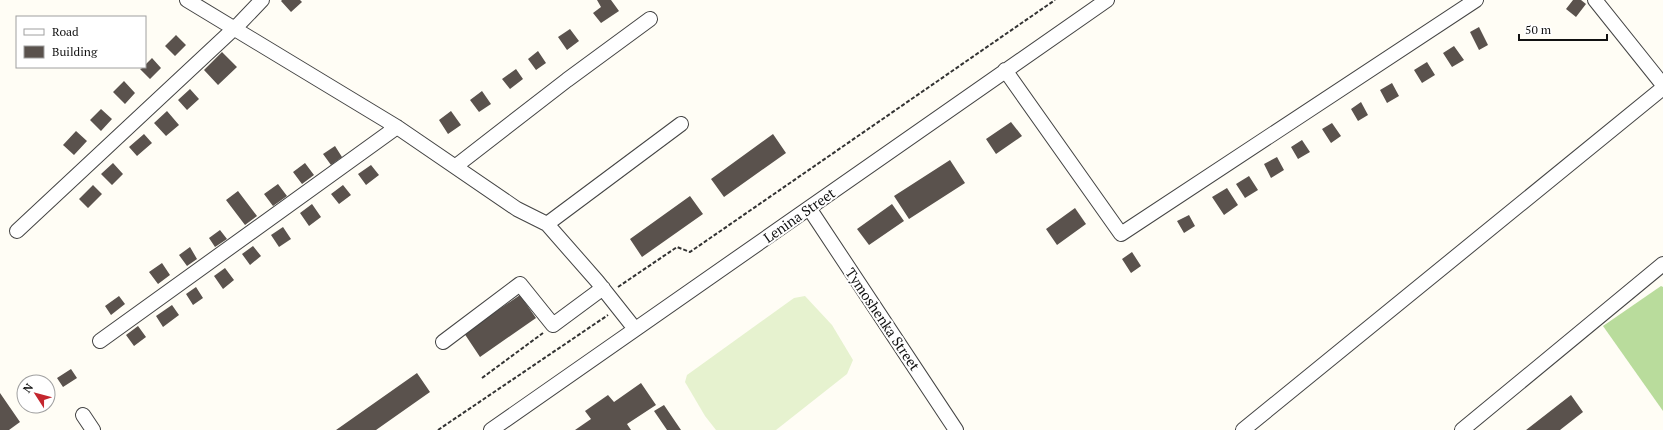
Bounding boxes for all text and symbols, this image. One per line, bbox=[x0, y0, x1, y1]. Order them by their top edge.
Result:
legend bbox=[16, 16, 146, 68]
scale bar bbox=[1519, 16, 1607, 42]
text: 50 m bbox=[1525, 22, 1552, 37]
text: Road bbox=[52, 24, 79, 39]
text: Building bbox=[52, 44, 98, 59]
street label: Lenina Street bbox=[759, 183, 839, 247]
street label: Tymoshenka Street bbox=[842, 264, 925, 375]
north arrow bbox=[16, 374, 56, 414]
text: N bbox=[20, 380, 36, 396]

